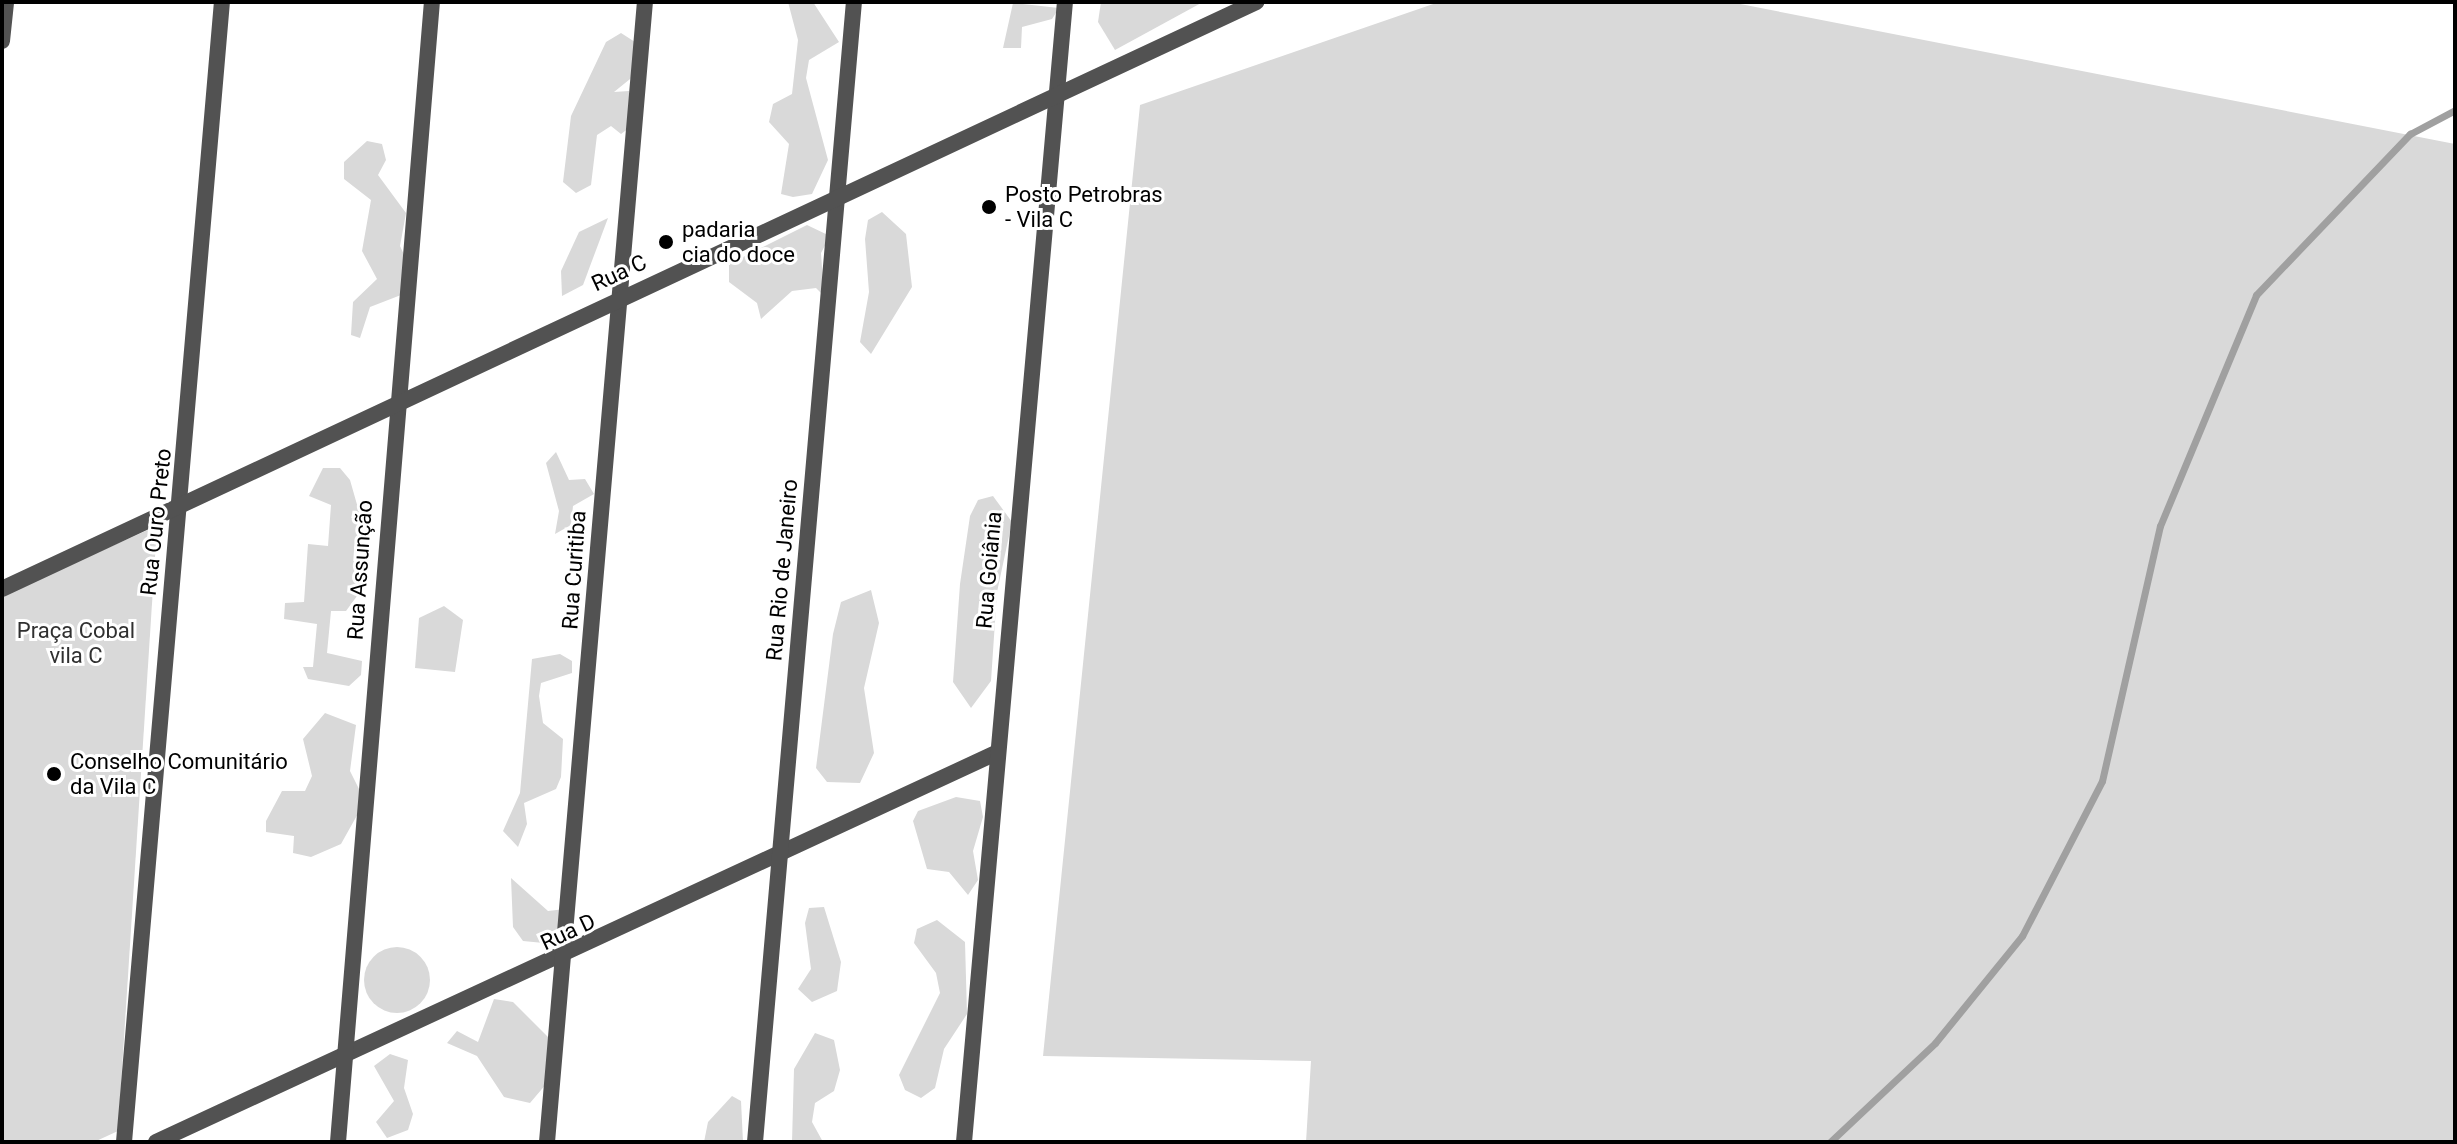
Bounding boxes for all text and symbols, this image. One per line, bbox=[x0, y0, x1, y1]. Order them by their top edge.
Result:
place label: Posto Petrobras - Vila C bbox=[1005, 181, 1163, 232]
marker: Posto Petrobras - Vila C bbox=[980, 198, 998, 216]
place label: padaria cia do doce bbox=[682, 216, 795, 268]
marker: padaria cia do doce bbox=[657, 233, 675, 251]
street label: Rua C bbox=[587, 249, 651, 297]
street label: Rua Ouro Preto bbox=[135, 447, 177, 597]
street label: Rua Rio de Janeiro bbox=[761, 478, 803, 662]
street label: Rua Assunção bbox=[342, 499, 378, 641]
street label: Rua Curitiba bbox=[557, 510, 591, 630]
street label: Rua Goiânia bbox=[971, 510, 1007, 630]
park label: Praça Cobal vila C bbox=[17, 617, 135, 668]
place label: Conselho Comunitário da Vila C bbox=[70, 748, 288, 800]
marker: Conselho Comunitário da Vila C bbox=[45, 765, 63, 783]
street label: Rua D bbox=[536, 908, 600, 956]

